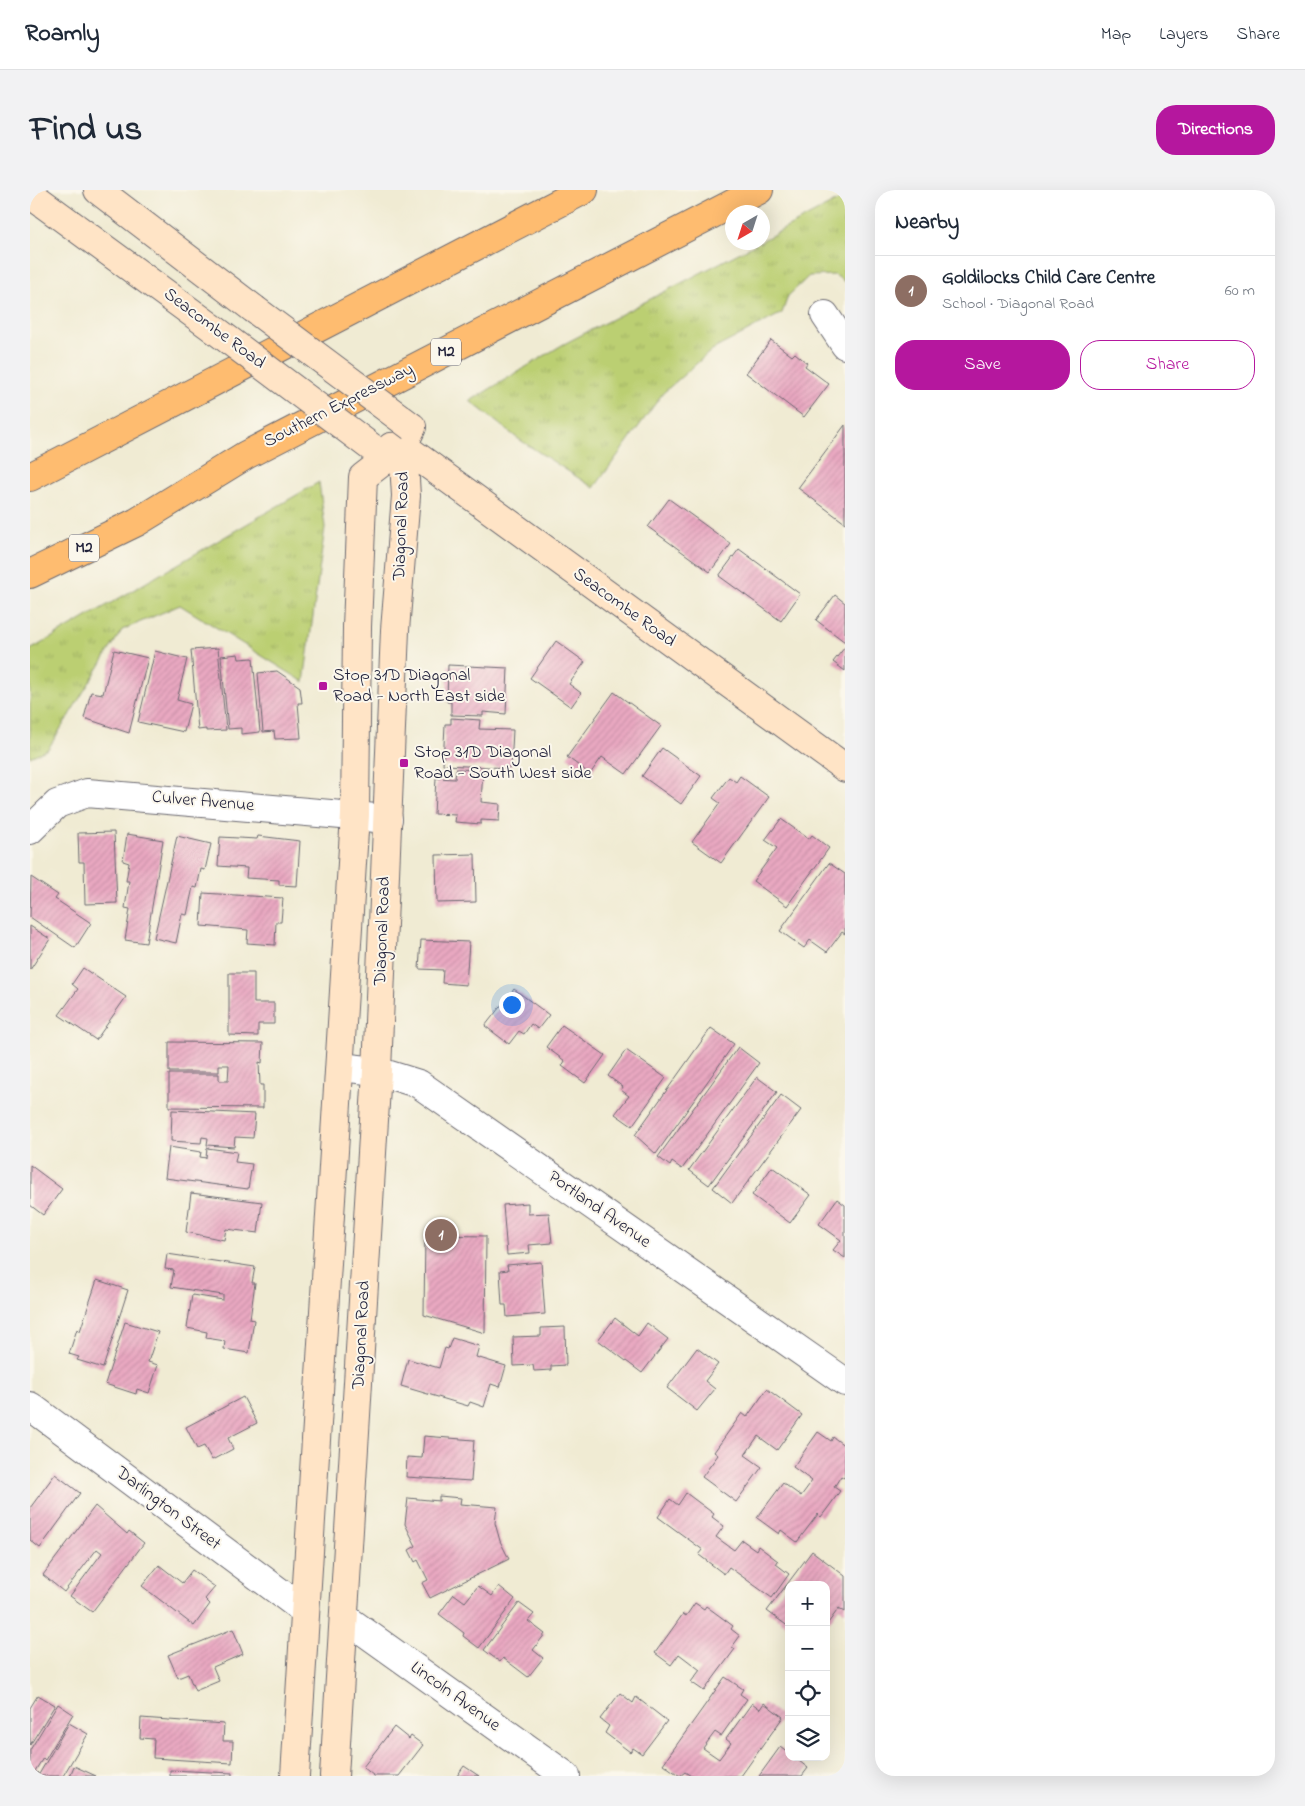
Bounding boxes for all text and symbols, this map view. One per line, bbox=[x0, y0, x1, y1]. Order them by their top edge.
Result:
text: Roamly bbox=[25, 17, 100, 52]
text: Map bbox=[1101, 22, 1131, 48]
text: Layers bbox=[1159, 22, 1209, 48]
text: Share bbox=[1237, 22, 1280, 48]
text: Find us bbox=[30, 105, 142, 156]
button: Directions bbox=[1156, 105, 1275, 155]
north arrow bbox=[725, 205, 770, 250]
text: Nearby bbox=[895, 208, 959, 238]
text: Goldilocks Child Care Centre bbox=[942, 265, 1155, 292]
text: 1 bbox=[908, 279, 914, 303]
text: 60 m bbox=[1225, 279, 1255, 303]
street label: Seacombe Road bbox=[158, 282, 270, 376]
text: School · Diagonal Road bbox=[942, 292, 1094, 316]
road number: M2 bbox=[431, 338, 461, 366]
button: Save bbox=[895, 340, 1070, 390]
button: Share bbox=[1080, 340, 1255, 390]
street label: Southern Expressway bbox=[260, 357, 418, 455]
street label: Diagonal Road bbox=[387, 471, 418, 582]
road number: M2 bbox=[69, 534, 99, 562]
street label: Seacombe Road bbox=[567, 562, 681, 654]
place label: Stop 31D Diagonal Road - North East side bbox=[333, 663, 506, 710]
marker: Stop 31D Diagonal Road - North East side bbox=[317, 680, 329, 692]
place label: Stop 31D Diagonal Road - South West side bbox=[414, 740, 592, 787]
marker: Stop 31D Diagonal Road - South West side bbox=[398, 757, 410, 769]
street label: Culver Avenue bbox=[151, 785, 256, 820]
street label: Diagonal Road bbox=[368, 876, 399, 987]
your location bbox=[499, 992, 525, 1018]
street label: Portland Avenue bbox=[542, 1165, 657, 1256]
pin: 1 bbox=[425, 1216, 457, 1254]
street label: Diagonal Road bbox=[346, 1280, 379, 1391]
street label: Darlington Street bbox=[108, 1460, 226, 1558]
map controls bbox=[785, 1581, 830, 1761]
button: + bbox=[785, 1581, 830, 1626]
button: − bbox=[785, 1626, 830, 1671]
street label: Lincoln Avenue bbox=[405, 1655, 506, 1739]
button: locate bbox=[785, 1671, 830, 1716]
button: layers bbox=[785, 1716, 830, 1761]

